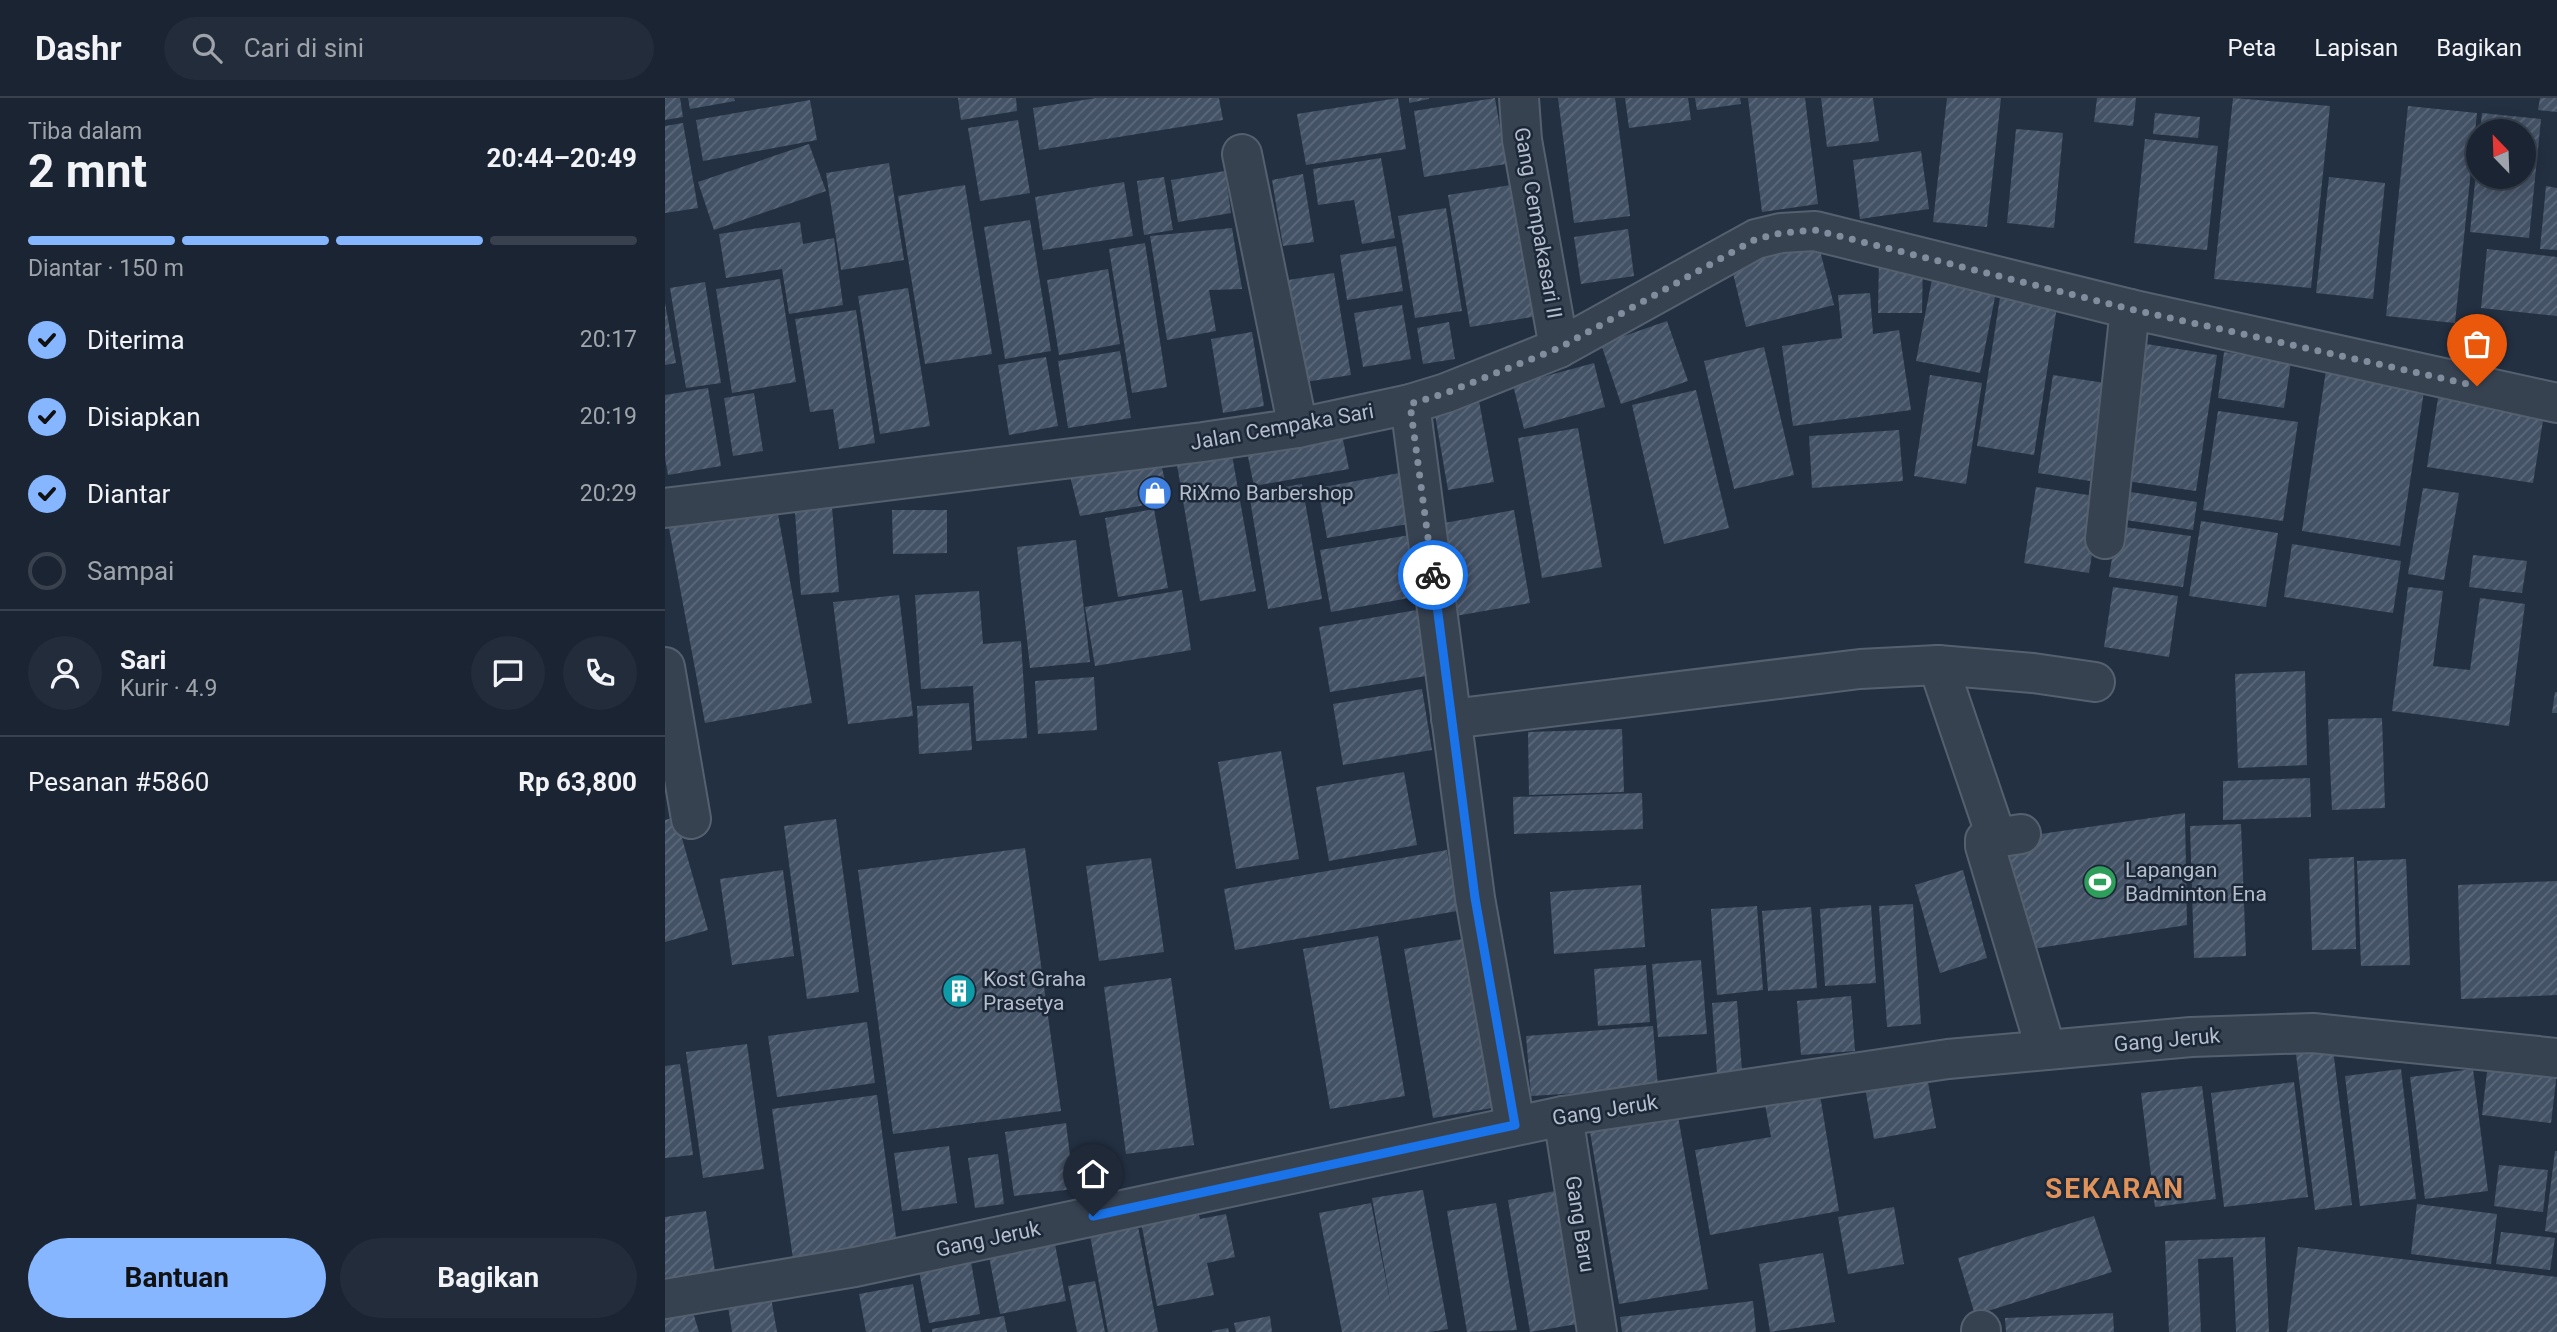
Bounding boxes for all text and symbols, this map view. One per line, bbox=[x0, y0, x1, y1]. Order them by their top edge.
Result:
search box bbox=[164, 17, 654, 80]
text: Dashr bbox=[35, 29, 122, 68]
icon: search bbox=[188, 29, 226, 67]
text: Cari di sini bbox=[244, 33, 364, 63]
text: Peta bbox=[2228, 34, 2276, 62]
text: Lapisan bbox=[2314, 34, 2398, 62]
text: Bagikan bbox=[2436, 34, 2522, 62]
text: Tiba dalam bbox=[28, 118, 142, 145]
north arrow bbox=[2466, 119, 2536, 189]
map controls bbox=[2466, 119, 2536, 189]
street label: Gang Cempakasari II bbox=[1509, 125, 1567, 321]
text: 20:44–20:49 bbox=[487, 143, 637, 173]
text: 2 mnt bbox=[28, 144, 147, 198]
text: Diantar · 150 m bbox=[28, 255, 184, 282]
pin bbox=[2447, 314, 2507, 386]
icon: check bbox=[28, 321, 66, 359]
text: Diterima bbox=[87, 325, 185, 355]
icon: bag bbox=[2458, 325, 2496, 363]
text: 20:17 bbox=[580, 326, 637, 353]
icon: check bbox=[28, 398, 66, 436]
street label: Jalan Cempaka Sari bbox=[1188, 399, 1376, 455]
text: Disiapkan bbox=[87, 402, 201, 432]
text: 20:19 bbox=[580, 403, 637, 430]
shop icon: RiXmo Barbershop bbox=[1136, 474, 1174, 512]
icon: check bbox=[28, 475, 66, 513]
text: Diantar bbox=[87, 479, 170, 509]
text: 20:29 bbox=[580, 480, 637, 507]
place label: RiXmo Barbershop bbox=[1179, 481, 1354, 505]
courier bbox=[1398, 540, 1468, 610]
text: Sampai bbox=[87, 556, 174, 586]
icon: bike bbox=[1414, 556, 1452, 594]
button: person bbox=[28, 636, 102, 710]
button: chat bbox=[471, 636, 545, 710]
button: phone bbox=[563, 636, 637, 710]
text: Sari bbox=[120, 645, 166, 675]
text: Kurir · 4.9 bbox=[120, 675, 217, 702]
text: Pesanan #5860 bbox=[28, 767, 209, 797]
text: Rp 63,800 bbox=[518, 767, 637, 797]
place label: Lapangan Badminton Ena bbox=[2125, 858, 2267, 906]
sports icon: Lapangan Badminton Ena bbox=[2081, 863, 2119, 901]
place label: Kost Graha Prasetya bbox=[983, 967, 1086, 1015]
building icon: Kost Graha Prasetya bbox=[940, 972, 978, 1010]
street label: Gang Jeruk bbox=[2113, 1023, 2221, 1057]
street label: Gang Jeruk bbox=[1551, 1090, 1660, 1130]
pin bbox=[1063, 1144, 1123, 1216]
icon: home bbox=[1074, 1155, 1112, 1193]
district label: SEKARAN bbox=[2045, 1172, 2185, 1205]
street label: Gang Baru bbox=[1561, 1174, 1599, 1274]
street label: Gang Jeruk bbox=[933, 1216, 1043, 1262]
button: Bantuan bbox=[28, 1238, 326, 1318]
button: Bagikan bbox=[340, 1238, 637, 1318]

